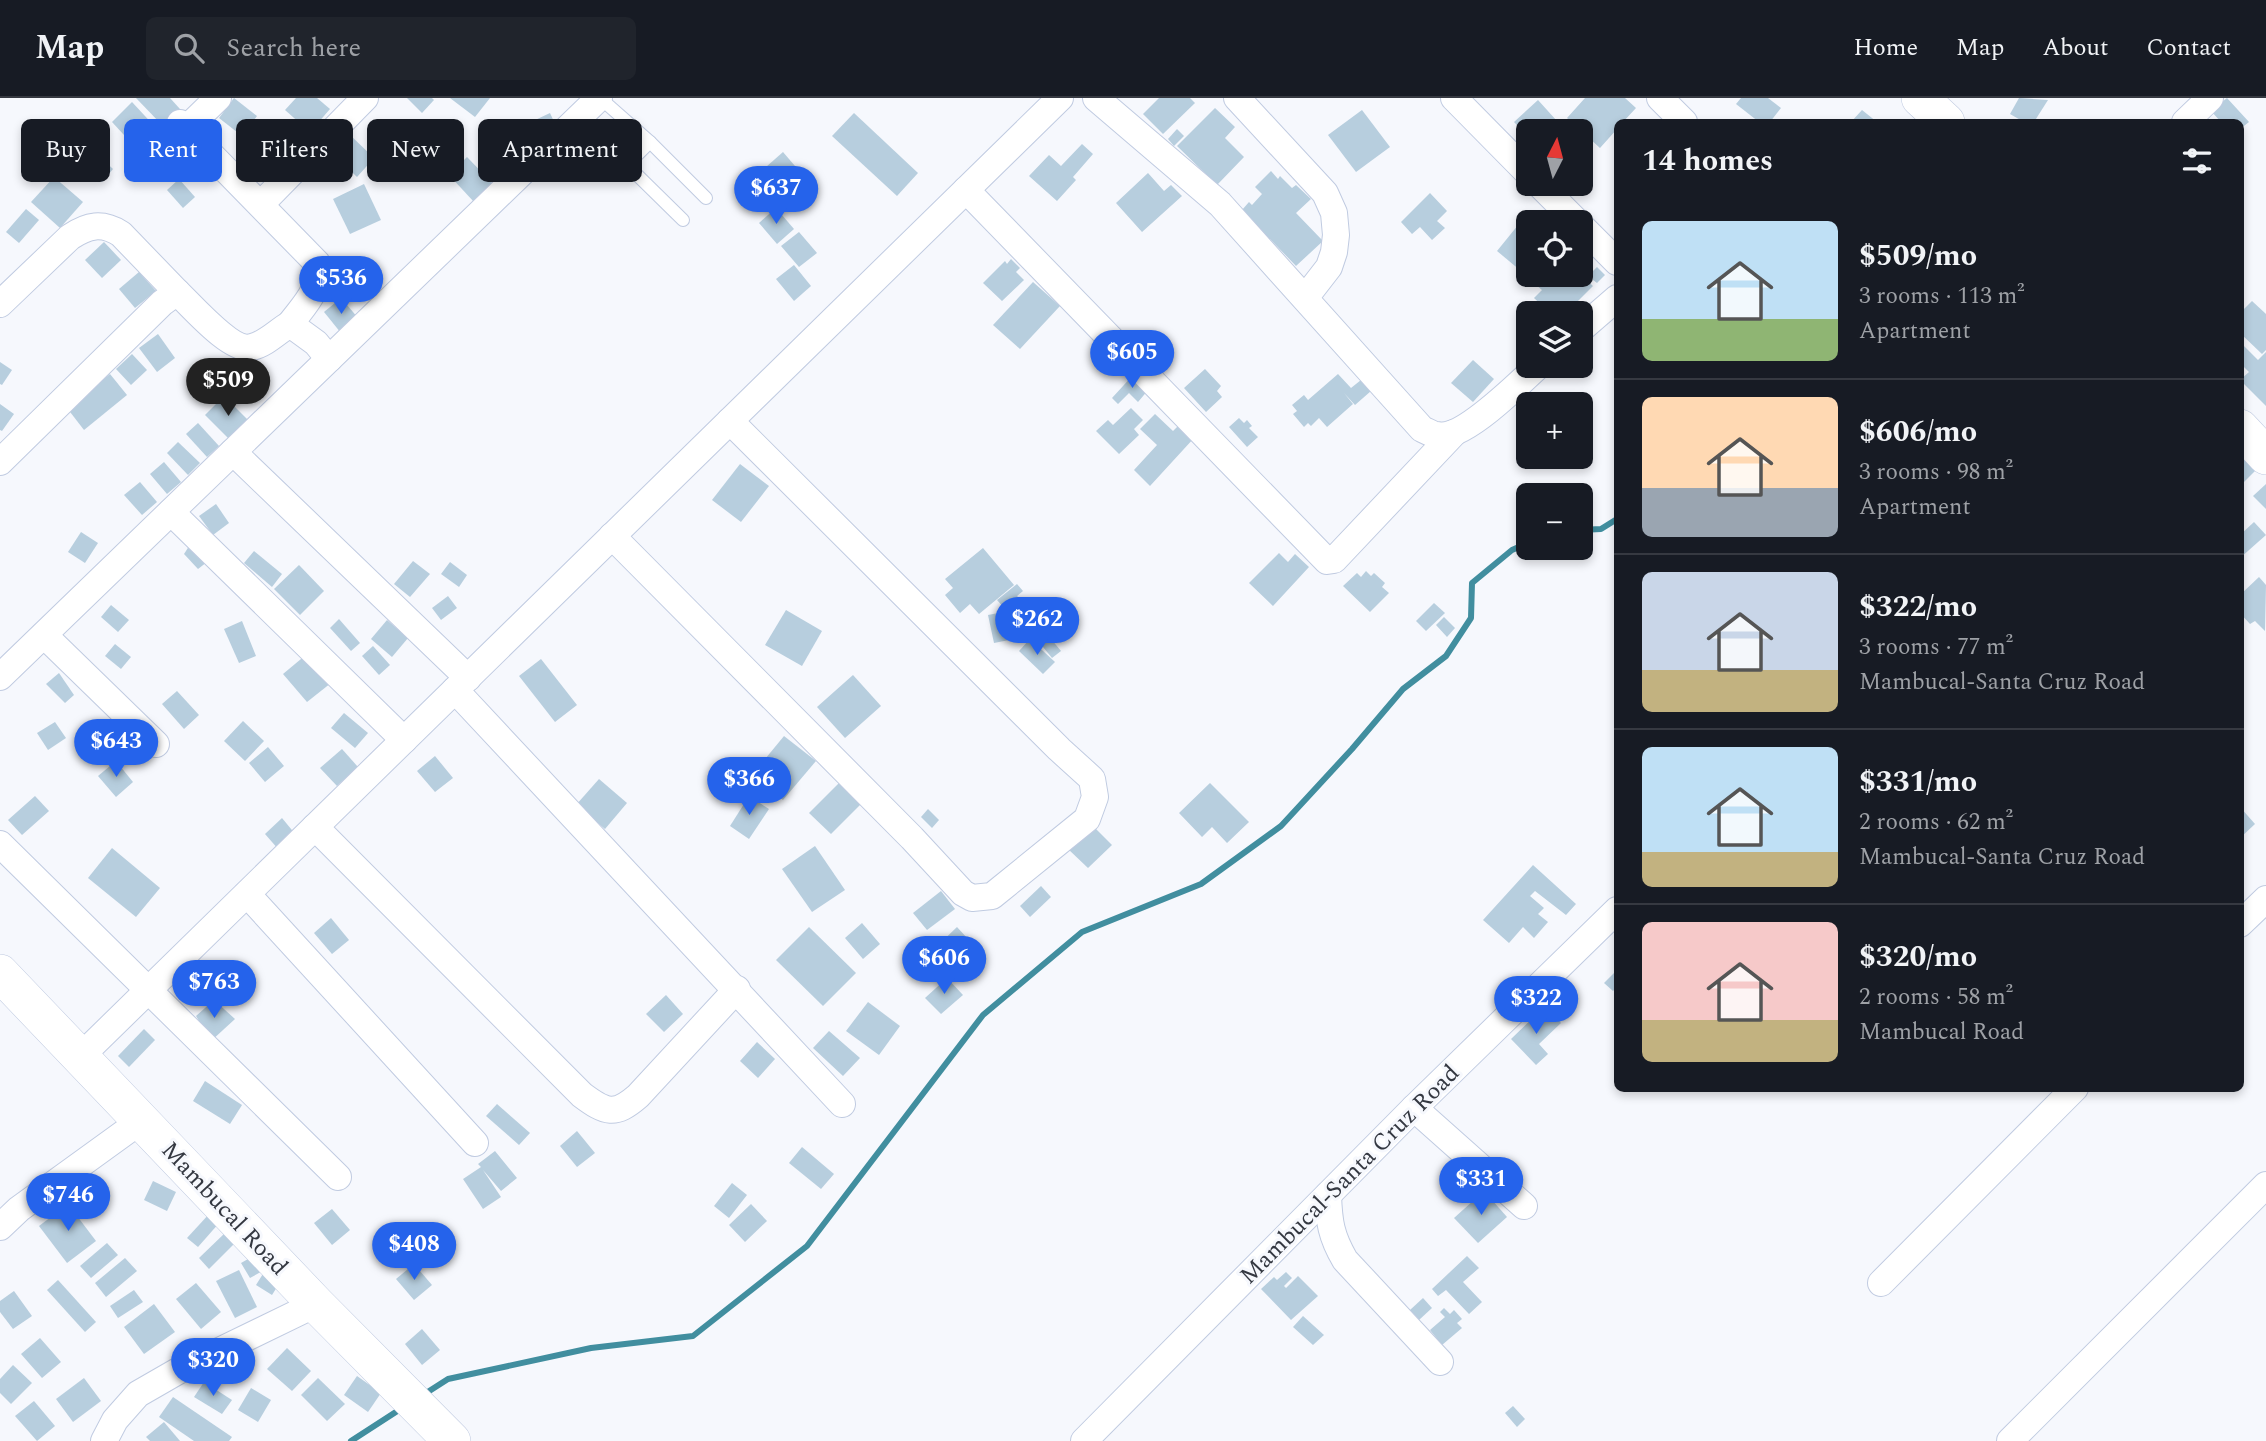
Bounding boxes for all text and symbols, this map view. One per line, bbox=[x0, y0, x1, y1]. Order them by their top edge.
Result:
search box bbox=[146, 17, 636, 80]
text: Map bbox=[35, 23, 104, 73]
text: Search here bbox=[226, 28, 361, 68]
icon: search bbox=[170, 29, 208, 67]
text: Home bbox=[1853, 30, 1918, 66]
text: Map bbox=[1956, 30, 2004, 66]
text: About bbox=[2042, 30, 2108, 66]
text: Contact bbox=[2146, 30, 2231, 66]
chip: Buy bbox=[21, 119, 110, 182]
chip: Rent bbox=[124, 119, 222, 182]
chip: Filters bbox=[236, 119, 353, 182]
chip: New bbox=[367, 119, 464, 182]
chip: Apartment bbox=[478, 119, 642, 182]
north arrow bbox=[1516, 119, 1592, 196]
map controls bbox=[1516, 119, 1593, 560]
text: 14 homes bbox=[1642, 138, 1773, 184]
icon: filters bbox=[2178, 142, 2216, 180]
pin: $637 bbox=[735, 166, 817, 226]
text: $637 bbox=[750, 171, 802, 206]
button: locate bbox=[1516, 210, 1593, 287]
text: $509/mo bbox=[1859, 233, 1977, 279]
icon: home bbox=[1698, 249, 1782, 333]
pin: $536 bbox=[300, 256, 382, 316]
text: $536 bbox=[315, 261, 367, 296]
text: 3 rooms · 113 m² bbox=[1859, 279, 2025, 314]
button: layers bbox=[1516, 301, 1593, 378]
text: Apartment bbox=[1859, 314, 1971, 349]
pin: $605 bbox=[1091, 330, 1173, 390]
text: $605 bbox=[1106, 335, 1158, 370]
pin: $509 bbox=[187, 358, 269, 418]
text: $509 bbox=[202, 363, 254, 398]
button: + bbox=[1516, 392, 1593, 469]
text: $606/mo bbox=[1859, 409, 1977, 455]
icon: home bbox=[1698, 425, 1782, 509]
text: 3 rooms · 98 m² bbox=[1859, 455, 2013, 490]
button: − bbox=[1516, 483, 1593, 560]
text: Apartment bbox=[1859, 490, 1971, 525]
text: $322/mo bbox=[1859, 584, 1977, 630]
pin: $262 bbox=[996, 598, 1078, 657]
icon: home bbox=[1698, 600, 1782, 684]
text: $262 bbox=[1011, 602, 1063, 637]
text: 3 rooms · 77 m² bbox=[1859, 630, 2013, 665]
text: Mambucal-Santa Cruz Road bbox=[1859, 665, 2145, 700]
pin: $643 bbox=[75, 720, 157, 779]
text: $643 bbox=[90, 724, 142, 759]
pin: $366 bbox=[708, 758, 790, 817]
text: $331/mo bbox=[1859, 759, 1977, 805]
text: $366 bbox=[723, 762, 775, 797]
icon: home bbox=[1698, 775, 1782, 859]
text: 2 rooms · 62 m² bbox=[1859, 805, 2013, 840]
text: Mambucal-Santa Cruz Road bbox=[1859, 840, 2145, 875]
text: $320/mo bbox=[1859, 934, 1977, 980]
pin: $606 bbox=[903, 936, 985, 996]
text: $606 bbox=[918, 941, 970, 976]
icon: home bbox=[1698, 950, 1782, 1034]
pin: $763 bbox=[173, 960, 255, 1020]
text: $763 bbox=[188, 965, 240, 1000]
pin: $322 bbox=[1495, 976, 1577, 1036]
text: 2 rooms · 58 m² bbox=[1859, 980, 2013, 1015]
text: $322 bbox=[1510, 981, 1562, 1016]
text: Mambucal Road bbox=[1859, 1015, 2024, 1050]
street label: Mambucal-Santa Cruz Road bbox=[1231, 1056, 1468, 1293]
street label: Mambucal Road bbox=[152, 1133, 296, 1284]
pin: $331 bbox=[1440, 1158, 1522, 1217]
text: $331 bbox=[1455, 1162, 1507, 1197]
pin: $746 bbox=[27, 1174, 109, 1233]
text: $746 bbox=[42, 1178, 94, 1213]
pin: $408 bbox=[373, 1222, 455, 1282]
text: $408 bbox=[388, 1227, 440, 1262]
pin: $320 bbox=[172, 1338, 254, 1398]
text: $320 bbox=[187, 1343, 239, 1378]

